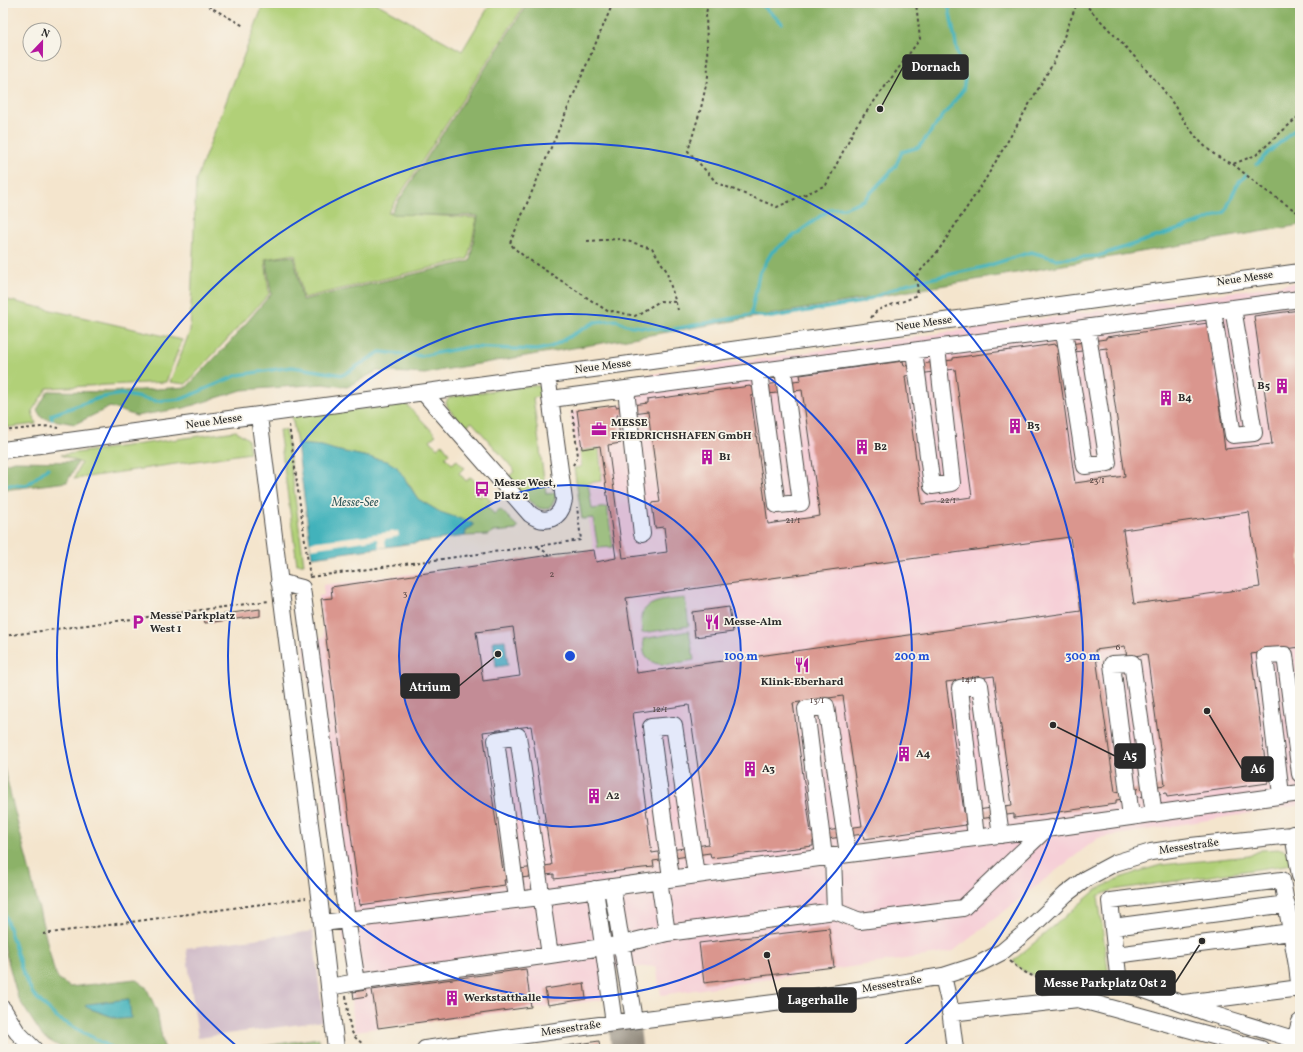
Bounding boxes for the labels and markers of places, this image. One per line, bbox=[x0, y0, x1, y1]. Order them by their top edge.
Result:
callout: Dornach bbox=[903, 55, 968, 79]
building icon: B5 bbox=[1273, 377, 1291, 395]
place label: B5 bbox=[1257, 379, 1270, 394]
building icon: B4 bbox=[1157, 389, 1175, 407]
place label: B4 bbox=[1178, 391, 1192, 406]
place label: MESSE FRIEDRICHSHAFEN GmbH bbox=[611, 416, 752, 444]
building icon: B3 bbox=[1006, 417, 1024, 435]
place label: B3 bbox=[1027, 419, 1040, 434]
office icon: MESSE FRIEDRICHSHAFEN GmbH bbox=[590, 420, 608, 438]
building icon: B2 bbox=[853, 438, 871, 456]
place label: B2 bbox=[874, 440, 887, 455]
building icon: B1 bbox=[698, 448, 716, 466]
place label: B1 bbox=[719, 450, 731, 465]
place label: Messe West, Platz 2 bbox=[494, 476, 556, 504]
bus stop icon: Messe West, Platz 2 bbox=[473, 480, 491, 498]
place label: Messe Parkplatz West 1 bbox=[150, 609, 236, 637]
parking icon: Messe Parkplatz West 1 bbox=[129, 613, 147, 631]
restaurant icon: Messe-Alm bbox=[703, 613, 721, 631]
place label: Messe-Alm bbox=[724, 615, 782, 630]
centre of rings bbox=[563, 649, 577, 663]
restaurant icon: Klink-Eberhard bbox=[793, 656, 811, 674]
callout: Atrium bbox=[401, 674, 459, 698]
place label: Klink-Eberhard bbox=[761, 675, 844, 690]
callout: A5 bbox=[1115, 744, 1145, 768]
building icon: A4 bbox=[895, 745, 913, 763]
place label: A4 bbox=[916, 747, 931, 762]
callout: A6 bbox=[1242, 757, 1273, 781]
building icon: A3 bbox=[741, 760, 759, 778]
place label: A3 bbox=[762, 762, 775, 777]
building icon: A2 bbox=[585, 787, 603, 805]
place label: A2 bbox=[606, 789, 620, 804]
callout: Messe Parkplatz Ost 2 bbox=[1036, 971, 1175, 995]
callout: Lagerhalle bbox=[779, 988, 856, 1012]
building icon: Werkstatthalle bbox=[443, 989, 461, 1007]
place label: Werkstatthalle bbox=[464, 991, 541, 1006]

